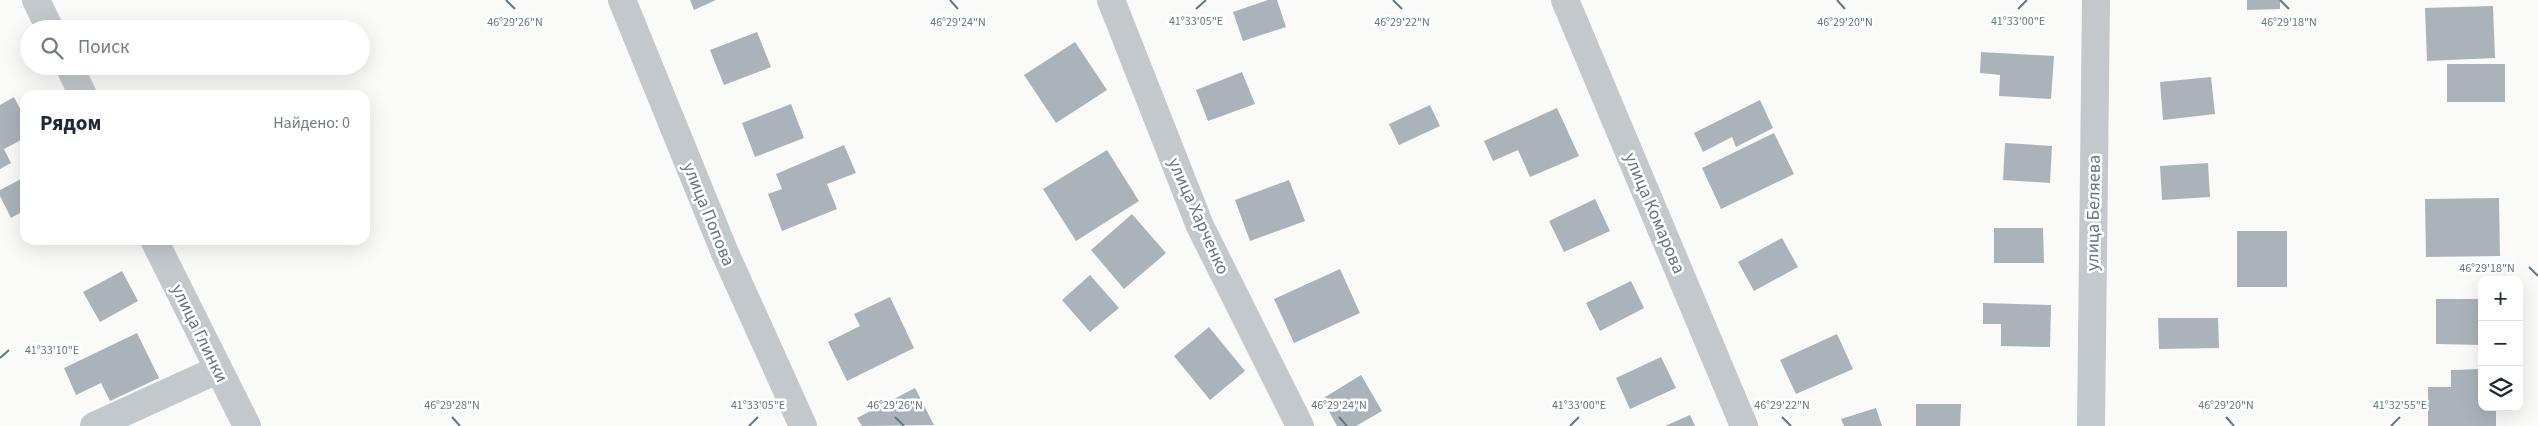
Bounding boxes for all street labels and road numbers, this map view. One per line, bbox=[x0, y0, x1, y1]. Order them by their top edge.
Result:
street label: улица Комарова bbox=[1618, 149, 1691, 278]
street label: улица Харченко bbox=[1162, 154, 1235, 279]
street label: улица Беляева bbox=[2080, 155, 2107, 271]
street label: улица Попова bbox=[676, 158, 741, 270]
street label: улица Глинки bbox=[165, 280, 234, 387]

